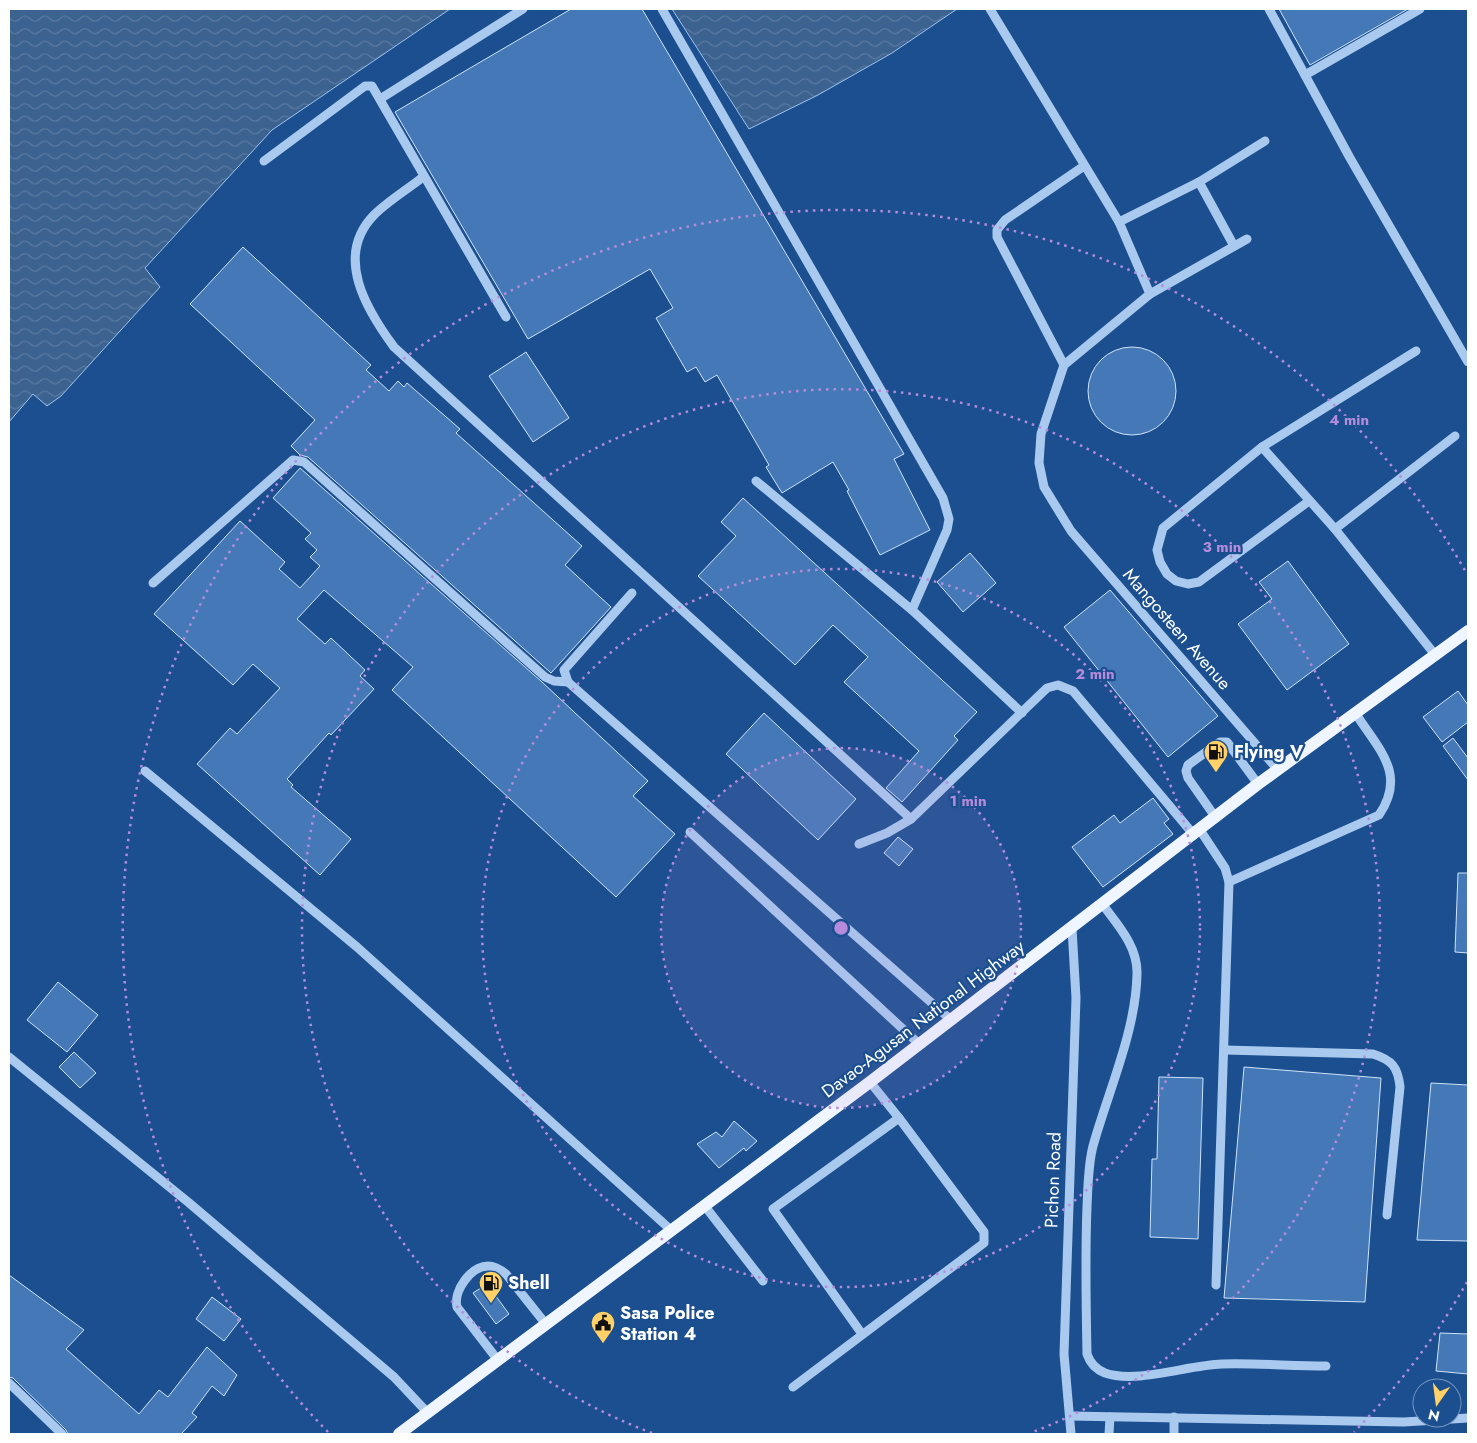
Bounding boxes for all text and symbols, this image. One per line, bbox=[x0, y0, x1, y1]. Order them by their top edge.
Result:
text: 4 min bbox=[1329, 409, 1369, 431]
text: 3 min bbox=[1203, 536, 1241, 558]
street label: Mangosteen Avenue bbox=[1117, 562, 1237, 696]
text: 2 min bbox=[1075, 663, 1115, 685]
fuel station icon: Flying V bbox=[1203, 739, 1229, 773]
place label: Flying V bbox=[1234, 739, 1304, 765]
text: 1 min bbox=[949, 790, 987, 812]
centre of rings bbox=[832, 919, 850, 937]
street label: Davao-Agusan National Highway bbox=[816, 934, 1030, 1104]
street label: Pichon Road bbox=[1038, 1132, 1068, 1228]
fuel station icon: Shell bbox=[478, 1270, 504, 1304]
place label: Shell bbox=[508, 1270, 550, 1296]
place label: Sasa Police Station 4 bbox=[620, 1300, 715, 1347]
public building icon: Sasa Police Station 4 bbox=[590, 1310, 616, 1344]
north arrow bbox=[1412, 1378, 1462, 1428]
text: N bbox=[1426, 1405, 1442, 1427]

